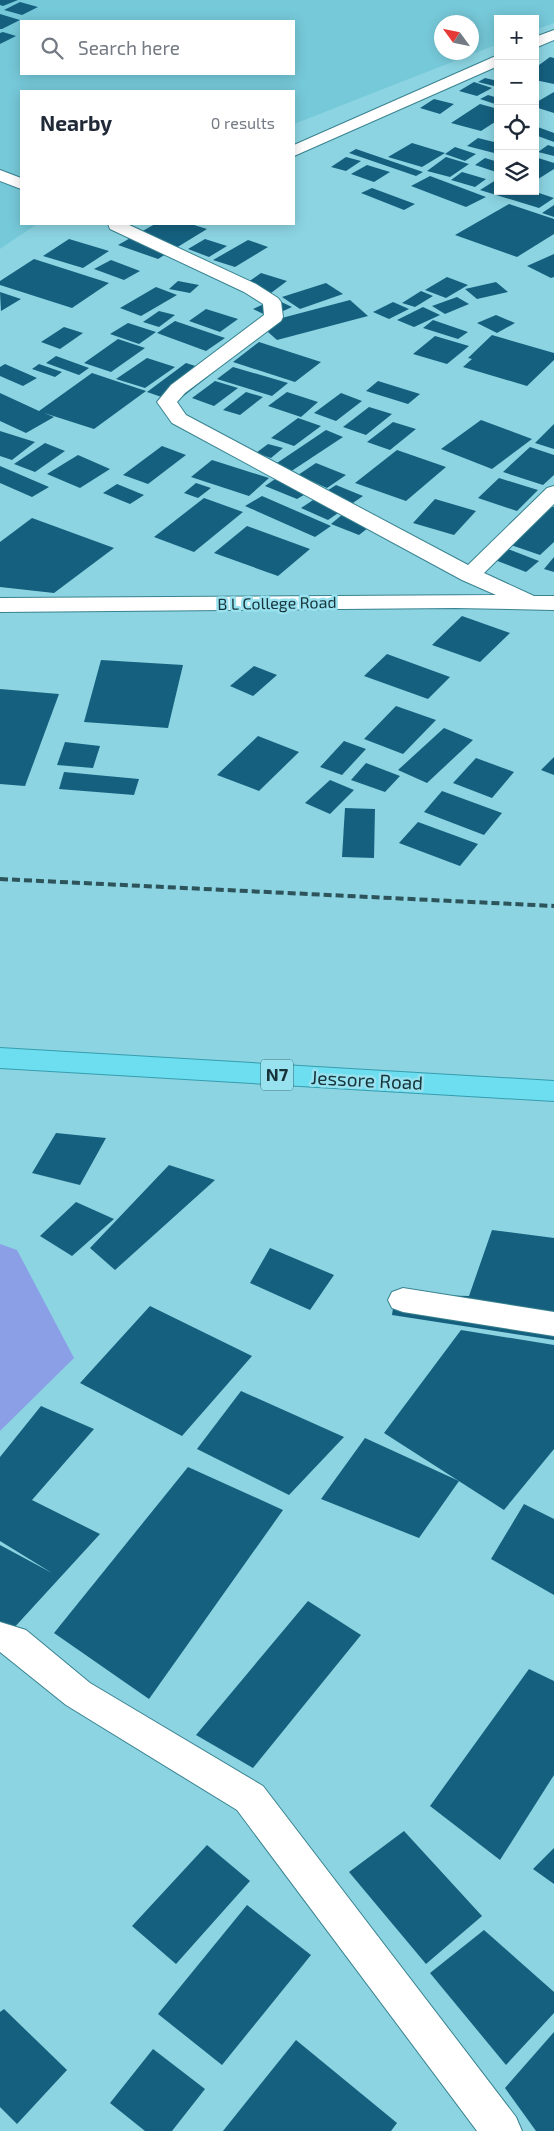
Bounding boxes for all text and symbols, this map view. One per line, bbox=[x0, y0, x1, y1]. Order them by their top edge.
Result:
north arrow bbox=[434, 15, 479, 60]
map controls bbox=[494, 15, 539, 195]
button: + bbox=[494, 15, 539, 60]
search box bbox=[20, 20, 295, 75]
icon: search bbox=[38, 34, 66, 62]
text: Search here bbox=[78, 36, 180, 59]
button: − bbox=[494, 60, 539, 105]
button: locate bbox=[494, 105, 539, 150]
text: Nearby bbox=[40, 110, 112, 135]
text: 0 results bbox=[211, 113, 275, 132]
button: layers bbox=[494, 150, 539, 195]
street label: B L College Road bbox=[217, 592, 337, 613]
road number: N7 bbox=[261, 1060, 293, 1090]
street label: Jessore Road bbox=[310, 1065, 424, 1094]

